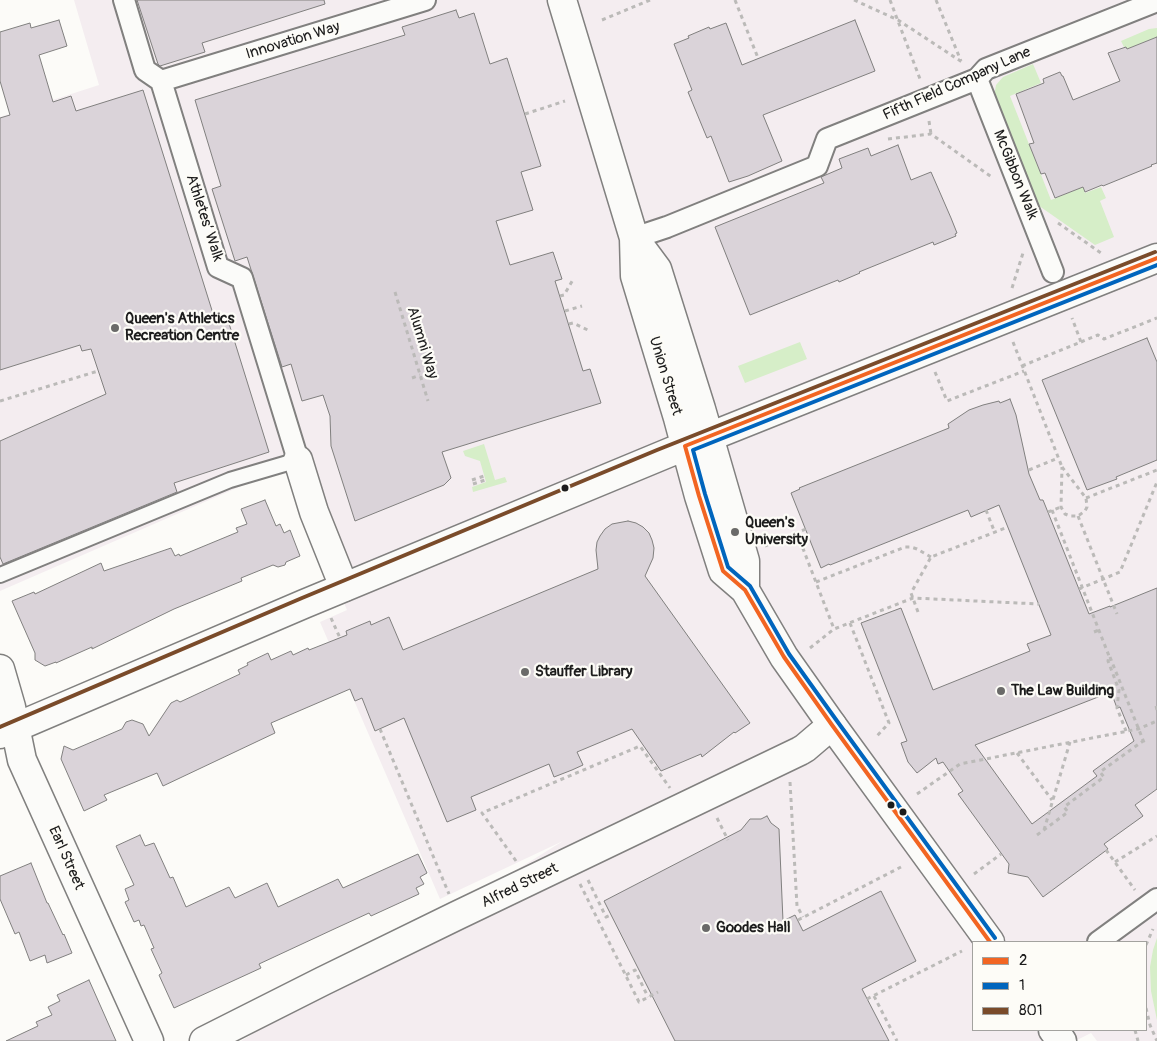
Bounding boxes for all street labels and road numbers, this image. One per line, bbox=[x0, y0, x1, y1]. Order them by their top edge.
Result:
street label: Innovation Way bbox=[244, 18, 342, 64]
street label: Fifth Field Company Lane bbox=[880, 43, 1034, 125]
street label: McGibbon Walk bbox=[989, 128, 1041, 222]
street label: Athletes’ Walk bbox=[181, 172, 227, 264]
street label: Alumni Way bbox=[403, 305, 441, 381]
street label: Union Street bbox=[644, 334, 686, 418]
street label: Earl Street bbox=[44, 823, 88, 893]
street label: Alfred Street bbox=[479, 860, 561, 912]

